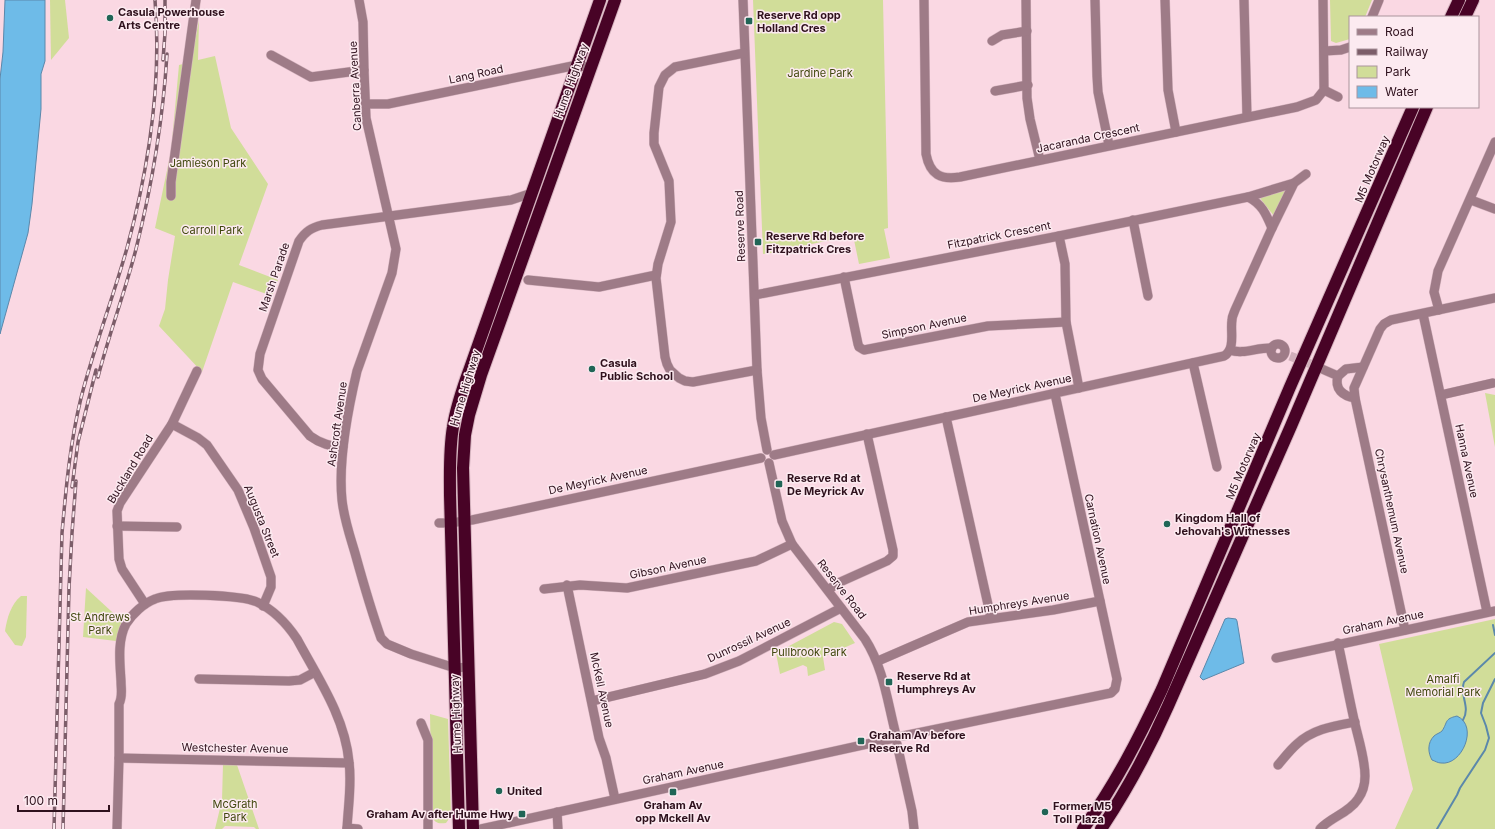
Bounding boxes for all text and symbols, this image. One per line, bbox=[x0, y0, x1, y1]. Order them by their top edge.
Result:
place label: Casula Powerhouse Arts Centre bbox=[118, 5, 225, 32]
place label: Reserve Rd opp Holland Cres bbox=[757, 8, 841, 35]
marker: Casula Powerhouse Arts Centre bbox=[105, 13, 115, 23]
marker: Reserve Rd opp Holland Cres bbox=[744, 16, 754, 26]
legend bbox=[1349, 16, 1479, 108]
text: Road bbox=[1385, 24, 1414, 39]
street label: Canberra Avenue bbox=[346, 41, 364, 131]
street label: Hume Highway bbox=[551, 41, 591, 121]
text: Railway bbox=[1385, 44, 1429, 59]
street label: Lang Road bbox=[448, 61, 504, 87]
text: Park bbox=[1385, 64, 1411, 79]
park label: Jardine Park bbox=[787, 66, 853, 80]
text: Water bbox=[1385, 84, 1419, 99]
street label: Jacaranda Crescent bbox=[1035, 120, 1141, 156]
street label: M5 Motorway bbox=[1352, 133, 1392, 205]
park label: Jamieson Park bbox=[170, 156, 246, 170]
street label: Reserve Road bbox=[732, 190, 748, 262]
street label: Fitzpatrick Crescent bbox=[946, 218, 1052, 252]
park label: Carroll Park bbox=[181, 223, 243, 237]
place label: Reserve Rd before Fitzpatrick Cres bbox=[766, 229, 865, 256]
marker: Reserve Rd before Fitzpatrick Cres bbox=[753, 237, 763, 247]
street label: Marsh Parade bbox=[256, 241, 292, 313]
street label: Simpson Avenue bbox=[880, 310, 968, 342]
street label: Hume Highway bbox=[447, 348, 483, 428]
place label: Casula Public School bbox=[600, 356, 673, 383]
marker: Casula Public School bbox=[587, 364, 597, 374]
street label: De Meyrick Avenue bbox=[971, 371, 1073, 405]
street label: Ashcroft Avenue bbox=[324, 381, 350, 467]
street label: Hanna Avenue bbox=[1452, 423, 1482, 499]
street label: M5 Motorway bbox=[1223, 430, 1263, 502]
street label: Buckland Road bbox=[104, 432, 156, 506]
street label: Chrysanthemum Avenue bbox=[1372, 447, 1412, 575]
street label: De Meyrick Avenue bbox=[547, 463, 649, 497]
place label: Reserve Rd at De Meyrick Av bbox=[787, 471, 865, 498]
marker: Reserve Rd at De Meyrick Av bbox=[774, 479, 784, 489]
street label: Augusta Street bbox=[241, 483, 283, 560]
street label: Carnation Avenue bbox=[1082, 492, 1114, 586]
place label: Kingdom Hall of Jehovah's Witnesses bbox=[1175, 511, 1290, 538]
marker: Kingdom Hall of Jehovah's Witnesses bbox=[1162, 519, 1172, 529]
street label: Gibson Avenue bbox=[628, 552, 708, 582]
street label: Reserve Road bbox=[814, 556, 870, 622]
street label: Humphreys Avenue bbox=[968, 588, 1070, 618]
street label: Graham Avenue bbox=[1341, 607, 1425, 637]
park label: St Andrews Park bbox=[70, 610, 130, 637]
street label: Dunrossil Avenue bbox=[705, 615, 793, 665]
park label: Pullbrook Park bbox=[771, 645, 847, 659]
street label: McKell Avenue bbox=[587, 651, 617, 729]
place label: Reserve Rd at Humphreys Av bbox=[897, 669, 976, 696]
park label: Amalfi Memorial Park bbox=[1405, 672, 1481, 699]
street label: Hume Highway bbox=[448, 674, 464, 754]
marker: Reserve Rd at Humphreys Av bbox=[884, 677, 894, 687]
place label: Graham Av before Reserve Rd bbox=[869, 728, 966, 755]
marker: Graham Av before Reserve Rd bbox=[856, 736, 866, 746]
street label: Westchester Avenue bbox=[181, 740, 289, 756]
street label: Graham Avenue bbox=[641, 757, 725, 787]
place label: United bbox=[507, 784, 542, 798]
marker: United bbox=[494, 786, 504, 796]
scale bar bbox=[18, 787, 109, 813]
marker: Graham Av opp Mckell Av bbox=[668, 787, 678, 797]
text: 100 m bbox=[24, 793, 58, 808]
park label: McGrath Park bbox=[213, 797, 257, 824]
place label: Graham Av opp Mckell Av bbox=[635, 798, 711, 825]
place label: Former M5 Toll Plaza bbox=[1053, 799, 1111, 826]
place label: Graham Av after Hume Hwy bbox=[366, 807, 514, 821]
marker: Former M5 Toll Plaza bbox=[1040, 807, 1050, 817]
marker: Graham Av after Hume Hwy bbox=[517, 809, 527, 819]

